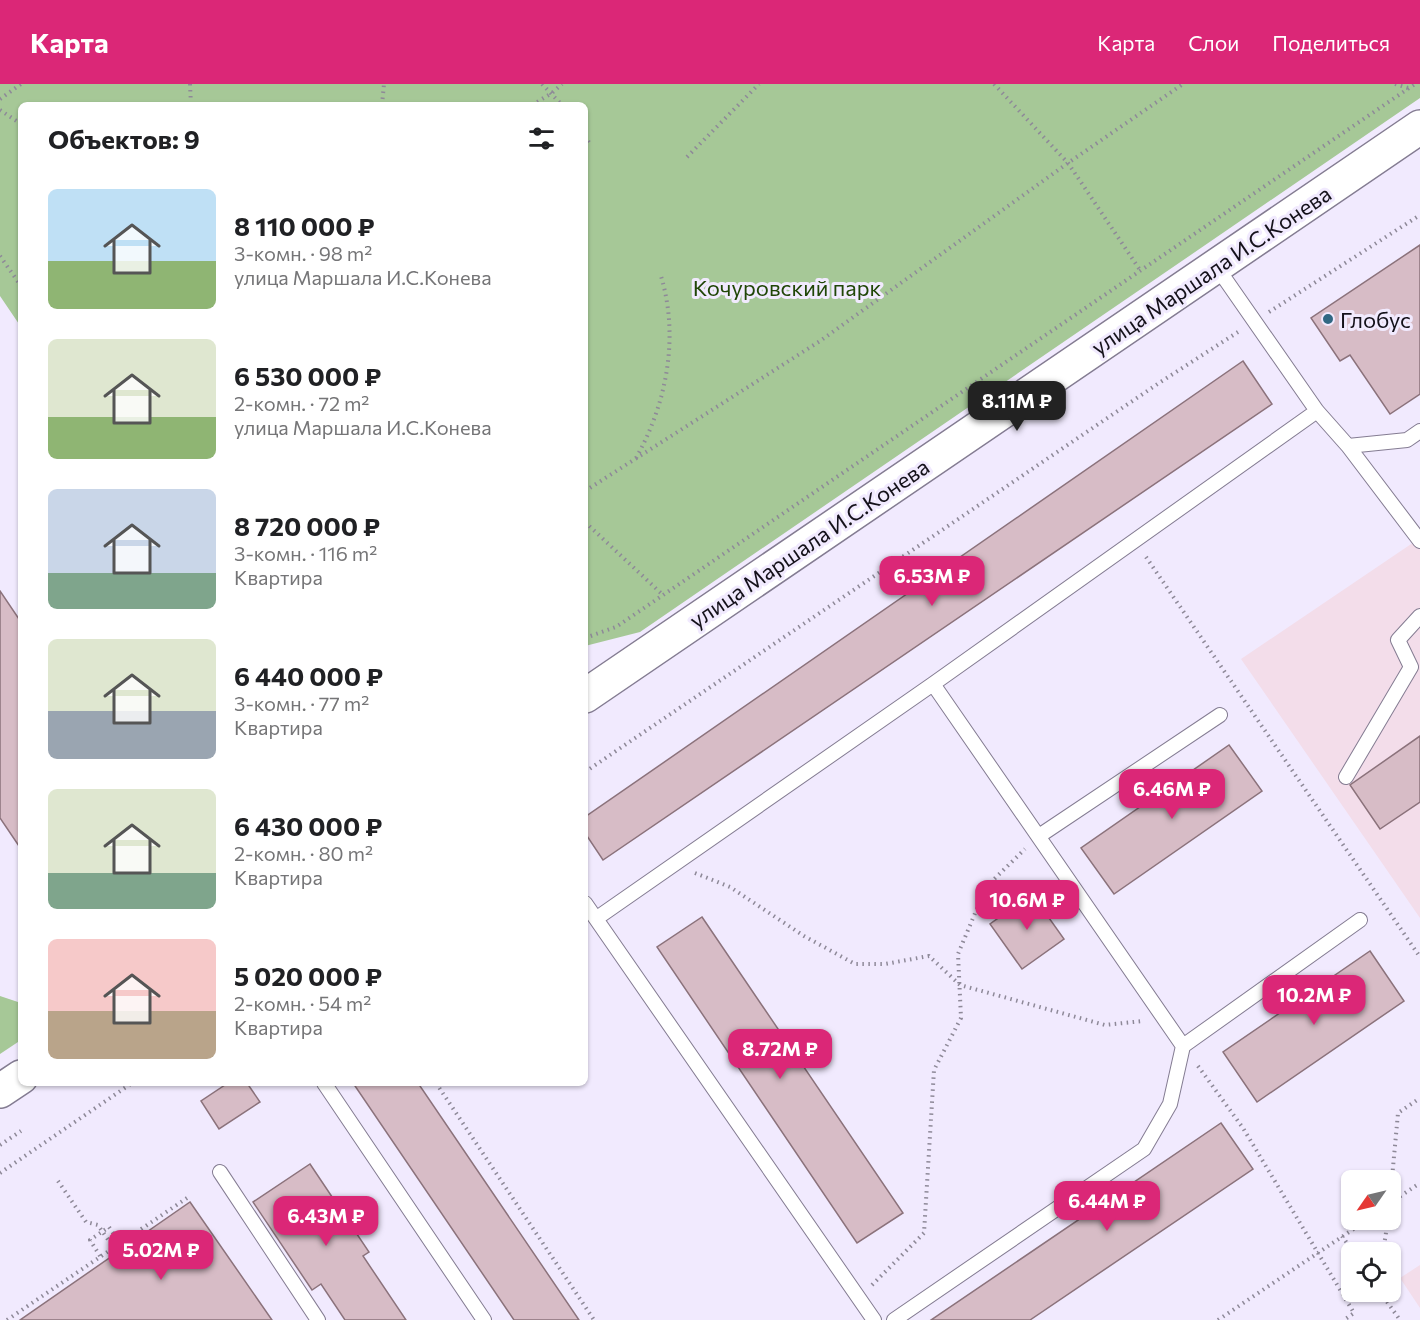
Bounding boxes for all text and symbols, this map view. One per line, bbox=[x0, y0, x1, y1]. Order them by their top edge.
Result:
text: Карта bbox=[30, 25, 109, 59]
text: Карта bbox=[1097, 30, 1155, 55]
text: Слои bbox=[1188, 30, 1239, 55]
text: Поделиться bbox=[1272, 30, 1390, 55]
icon: filters bbox=[525, 122, 558, 155]
text: Объектов: 9 bbox=[48, 123, 200, 154]
street label: улица Маршала И.С.Конева bbox=[1086, 180, 1336, 360]
text: 8 110 000 ₽ bbox=[234, 210, 375, 241]
icon: home bbox=[96, 213, 168, 285]
text: 3-комн. · 98 m² bbox=[234, 241, 372, 265]
text: улица Маршала И.С.Конева bbox=[234, 265, 492, 289]
park label: Кочуровский парк bbox=[693, 274, 881, 301]
place label: Глобус bbox=[1340, 306, 1411, 333]
marker: Глобус bbox=[1321, 312, 1335, 326]
text: 6 530 000 ₽ bbox=[234, 360, 382, 391]
icon: home bbox=[96, 363, 168, 435]
pin: 8.11M ₽ bbox=[962, 381, 1072, 432]
text: 8.11M ₽ bbox=[982, 388, 1052, 412]
text: 2-комн. · 72 m² bbox=[234, 391, 369, 415]
text: улица Маршала И.С.Конева bbox=[234, 415, 492, 439]
street label: улица Маршала И.С.Конева bbox=[684, 453, 934, 633]
text: 8 720 000 ₽ bbox=[234, 510, 380, 541]
icon: home bbox=[96, 513, 168, 585]
text: 3-комн. · 116 m² bbox=[234, 541, 377, 565]
pin: 6.53M ₽ bbox=[877, 556, 987, 607]
text: 6.53M ₽ bbox=[894, 563, 970, 587]
text: Квартира bbox=[234, 565, 323, 589]
text: 6 440 000 ₽ bbox=[234, 660, 383, 691]
icon: home bbox=[96, 663, 168, 735]
text: 3-комн. · 77 m² bbox=[234, 691, 369, 715]
text: Квартира bbox=[234, 715, 323, 739]
pin: 6.46M ₽ bbox=[1117, 769, 1227, 820]
text: 6.46M ₽ bbox=[1133, 776, 1211, 800]
text: 6 430 000 ₽ bbox=[234, 810, 382, 841]
icon: home bbox=[96, 813, 168, 885]
text: 2-комн. · 80 m² bbox=[234, 841, 373, 865]
text: Квартира bbox=[234, 865, 323, 889]
pin: 10.6M ₽ bbox=[972, 880, 1082, 931]
text: 10.6M ₽ bbox=[989, 887, 1065, 911]
text: 5 020 000 ₽ bbox=[234, 960, 382, 991]
icon: home bbox=[96, 963, 168, 1035]
pin: 10.2M ₽ bbox=[1259, 975, 1369, 1026]
text: 10.2M ₽ bbox=[1276, 982, 1352, 1006]
text: 2-комн. · 54 m² bbox=[234, 991, 371, 1015]
text: Квартира bbox=[234, 1015, 323, 1039]
pin: 8.72M ₽ bbox=[725, 1029, 835, 1080]
text: 8.72M ₽ bbox=[742, 1036, 818, 1060]
north arrow bbox=[1341, 1170, 1401, 1230]
map controls bbox=[1341, 1170, 1401, 1302]
pin: 6.44M ₽ bbox=[1052, 1181, 1162, 1232]
text: 6.44M ₽ bbox=[1068, 1188, 1146, 1212]
pin: 6.43M ₽ bbox=[271, 1196, 381, 1247]
text: 6.43M ₽ bbox=[287, 1203, 365, 1227]
pin: 5.02M ₽ bbox=[106, 1230, 216, 1281]
text: 5.02M ₽ bbox=[122, 1237, 200, 1261]
button: locate bbox=[1341, 1242, 1401, 1302]

